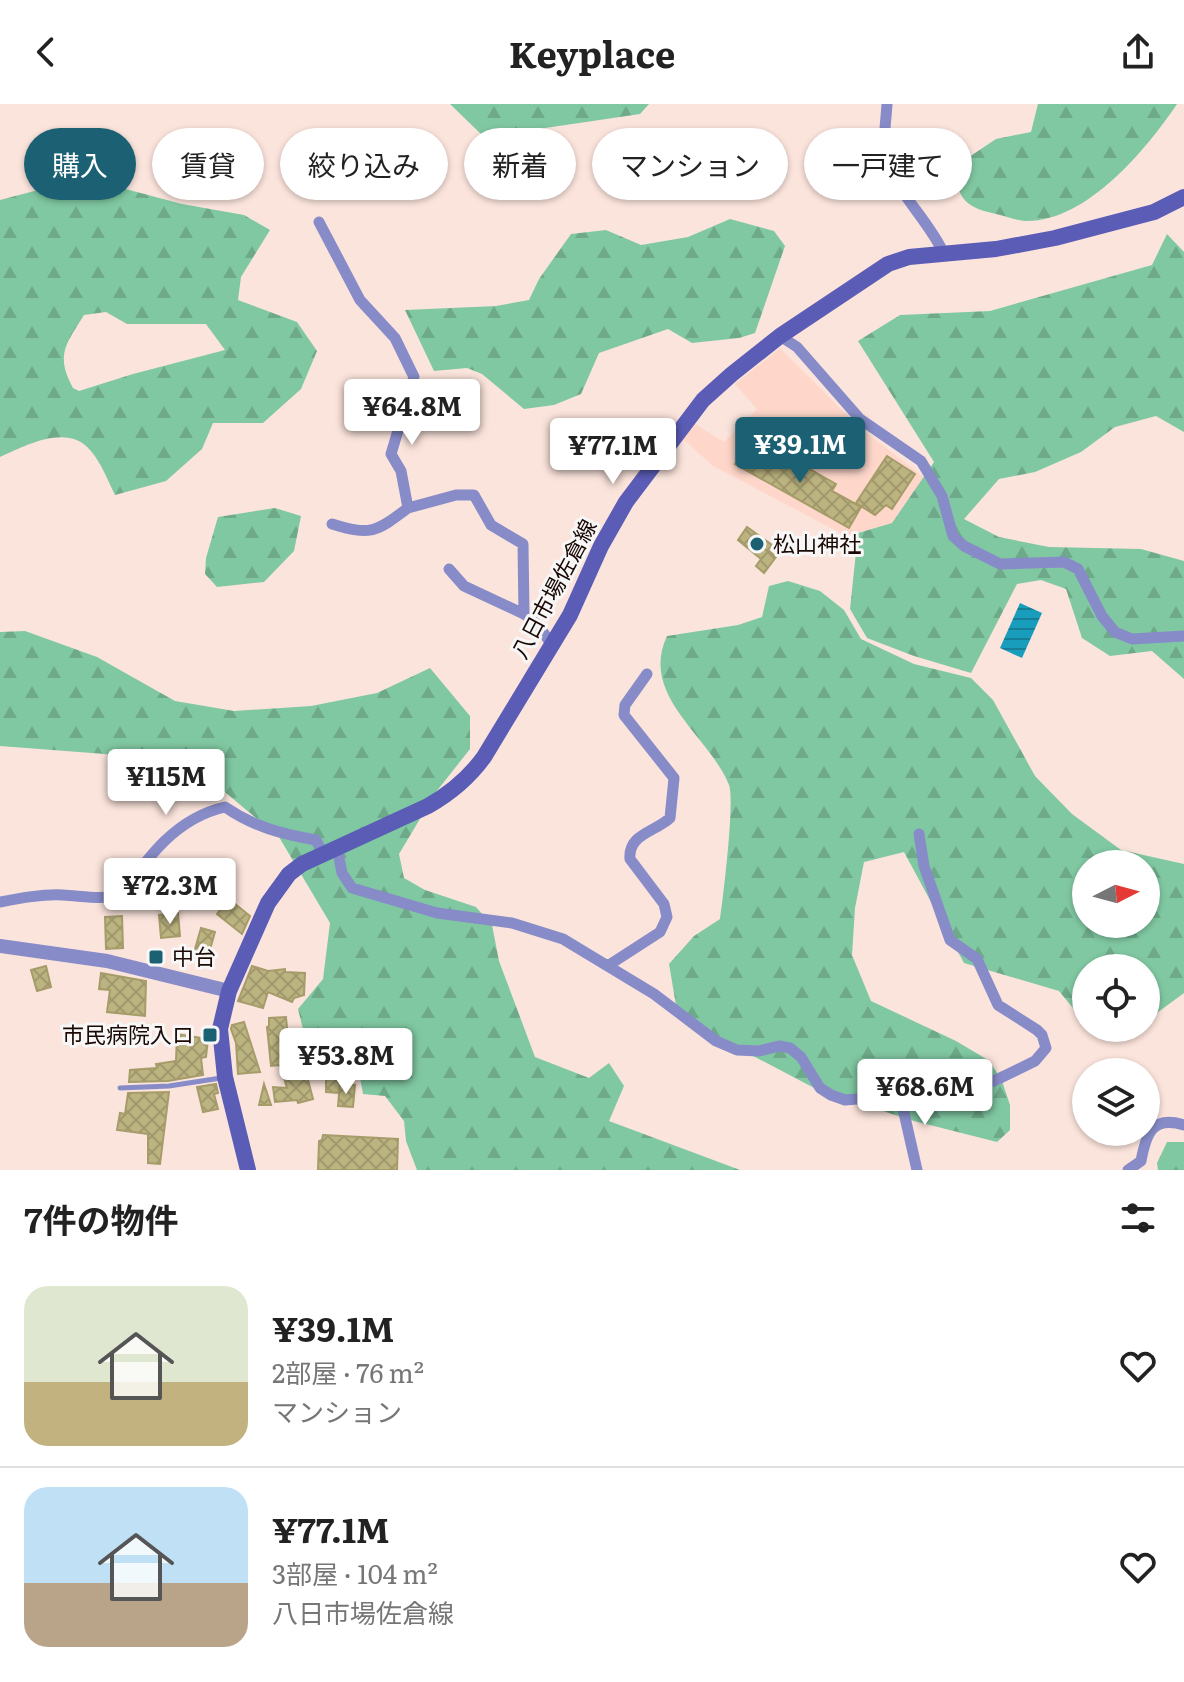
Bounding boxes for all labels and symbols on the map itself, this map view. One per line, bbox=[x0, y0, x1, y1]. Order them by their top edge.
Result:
pin: ¥64.8M bbox=[347, 379, 477, 447]
pin: ¥39.1M bbox=[735, 417, 865, 485]
pin: ¥77.1M bbox=[548, 418, 678, 486]
street label: 八日市場佐倉線 bbox=[502, 513, 603, 664]
place label: 松山神社 bbox=[773, 526, 861, 559]
marker: 松山神社 bbox=[748, 535, 766, 553]
pin: ¥115M bbox=[110, 749, 222, 817]
north arrow bbox=[1072, 850, 1160, 938]
pin: ¥72.3M bbox=[105, 858, 235, 926]
place label: 中台 bbox=[172, 939, 216, 972]
marker: 中台 bbox=[147, 948, 165, 966]
place label: 市民病院入ロ bbox=[62, 1017, 194, 1050]
marker: 市民病院入ロ bbox=[201, 1026, 219, 1044]
pin: ¥53.8M bbox=[281, 1028, 411, 1096]
pin: ¥68.6M bbox=[860, 1059, 990, 1127]

